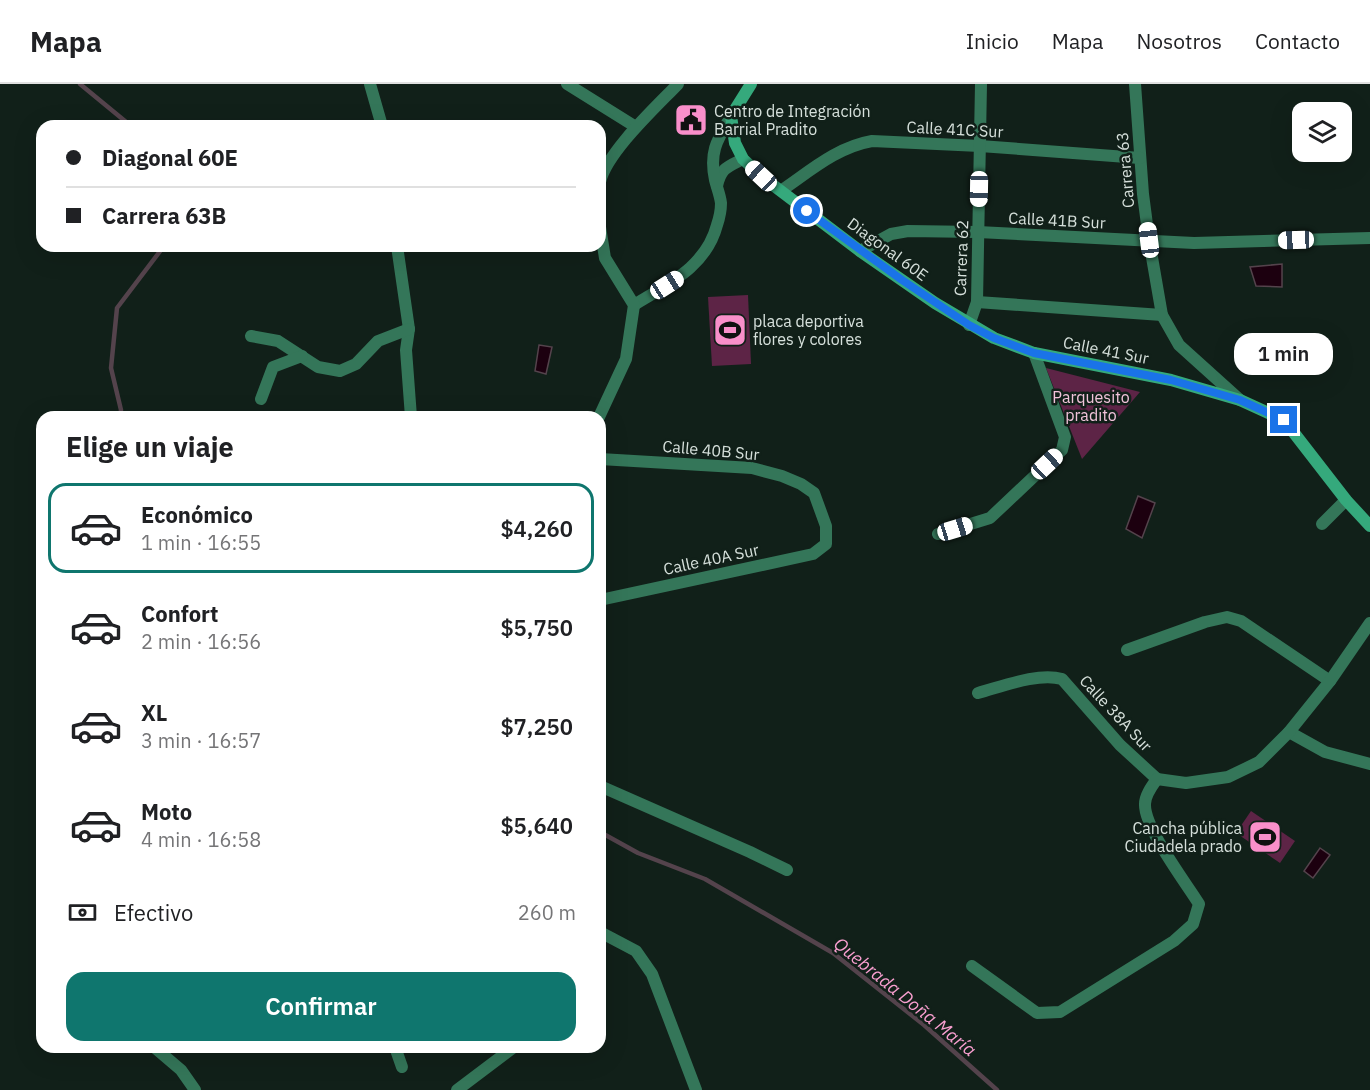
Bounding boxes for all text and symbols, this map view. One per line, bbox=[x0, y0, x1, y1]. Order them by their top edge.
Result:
text: Mapa bbox=[30, 23, 102, 60]
text: Inicio bbox=[966, 27, 1019, 55]
text: Mapa bbox=[1052, 27, 1104, 55]
text: Nosotros bbox=[1137, 27, 1222, 55]
text: Contacto bbox=[1255, 27, 1340, 55]
place label: Centro de Integración Barrial Pradito bbox=[714, 101, 871, 139]
public building icon: Centro de Integración Barrial Pradito bbox=[673, 102, 709, 138]
map controls bbox=[1292, 102, 1352, 162]
button: layers bbox=[1292, 102, 1352, 162]
street label: Calle 41C Sur bbox=[906, 116, 1004, 142]
street label: Carrera 63 bbox=[1112, 131, 1138, 209]
text: Diagonal 60E bbox=[102, 143, 238, 172]
car bbox=[742, 157, 780, 195]
car bbox=[970, 171, 988, 207]
route start bbox=[793, 197, 820, 224]
text: Carrera 63B bbox=[102, 201, 226, 230]
street label: Calle 41B Sur bbox=[1008, 207, 1106, 233]
street label: Diagonal 60E bbox=[844, 213, 932, 285]
street label: Carrera 62 bbox=[950, 220, 972, 296]
car bbox=[1138, 221, 1160, 259]
car bbox=[1278, 230, 1314, 250]
car bbox=[647, 268, 687, 302]
place label: placa deportiva flores y colores bbox=[753, 311, 864, 349]
sports icon: placa deportiva flores y colores bbox=[712, 312, 748, 348]
street label: Calle 41 Sur bbox=[1061, 332, 1151, 368]
callout: 1 min bbox=[1234, 333, 1334, 375]
text: 1 min bbox=[1258, 340, 1309, 367]
park label: Parquesito pradito bbox=[1052, 387, 1130, 425]
route end bbox=[1270, 406, 1297, 433]
text: Elige un viaje bbox=[66, 429, 234, 464]
street label: Calle 40B Sur bbox=[662, 436, 760, 464]
car bbox=[1028, 445, 1066, 483]
text: Económico bbox=[141, 500, 253, 529]
icon: car bbox=[69, 501, 123, 555]
text: $4,260 bbox=[500, 514, 573, 543]
car bbox=[935, 515, 975, 543]
text: 1 min · 16:55 bbox=[141, 529, 261, 556]
street label: Calle 40A Sur bbox=[661, 539, 761, 579]
text: Confort bbox=[141, 599, 219, 628]
icon: car bbox=[69, 600, 123, 654]
text: $5,750 bbox=[500, 613, 573, 642]
text: 2 min · 16:56 bbox=[141, 628, 261, 655]
street label: Calle 38A Sur bbox=[1076, 671, 1157, 755]
text: XL bbox=[141, 698, 167, 727]
icon: car bbox=[69, 699, 123, 753]
text: $7,250 bbox=[500, 712, 573, 741]
text: 3 min · 16:57 bbox=[141, 727, 261, 754]
text: Moto bbox=[141, 797, 192, 826]
icon: car bbox=[69, 798, 123, 852]
text: $5,640 bbox=[500, 811, 573, 840]
place label: Cancha pública Ciudadela prado bbox=[1125, 818, 1242, 856]
sports icon: Cancha pública Ciudadela prado bbox=[1247, 819, 1283, 855]
text: 4 min · 16:58 bbox=[141, 826, 261, 853]
icon: cash bbox=[66, 896, 99, 929]
text: Efectivo bbox=[114, 898, 193, 927]
text: 260 m bbox=[518, 899, 576, 926]
water label: Quebrada Doña María bbox=[829, 932, 981, 1061]
button: Confirmar bbox=[66, 972, 576, 1041]

